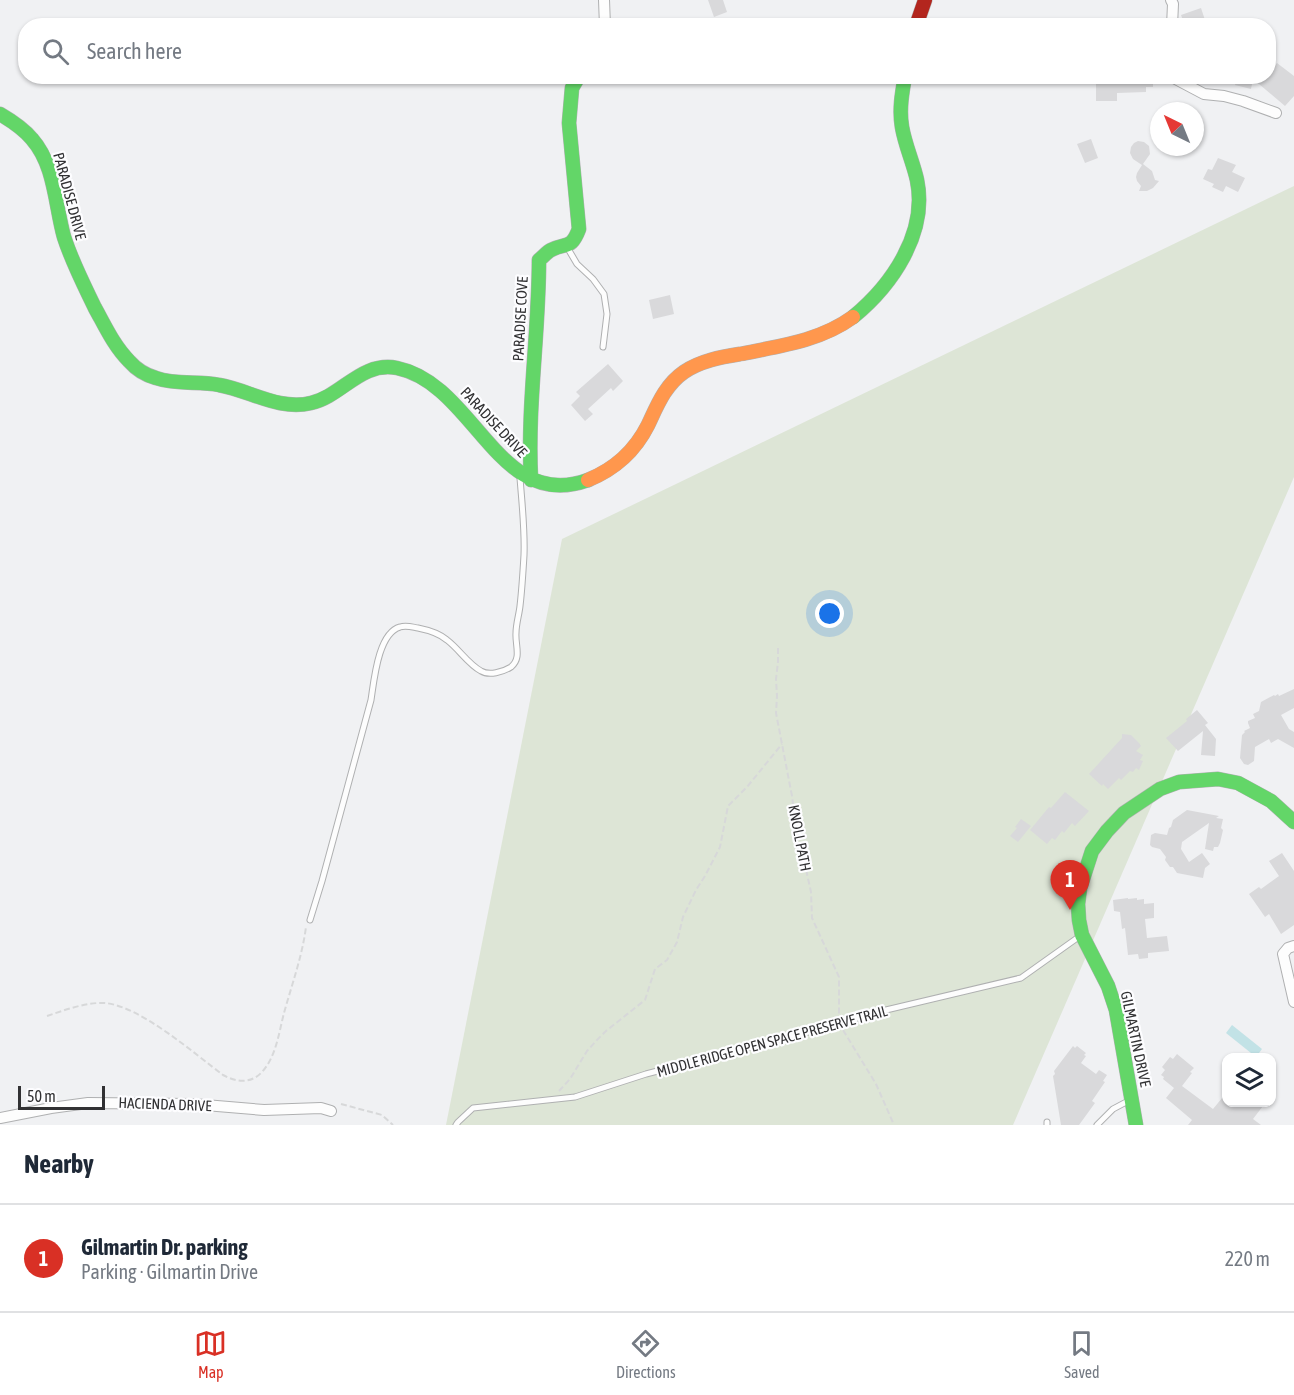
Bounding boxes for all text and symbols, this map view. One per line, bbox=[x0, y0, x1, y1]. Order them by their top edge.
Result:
search box bbox=[18, 18, 1276, 84]
icon: search bbox=[39, 35, 72, 68]
text: Search here bbox=[87, 38, 182, 64]
north arrow bbox=[1150, 102, 1204, 156]
street label: PARADISE DRIVE bbox=[50, 151, 90, 242]
street label: PARADISE COVE bbox=[509, 276, 531, 362]
street label: PARADISE DRIVE bbox=[457, 384, 531, 461]
your location bbox=[815, 599, 844, 628]
street label: KNOLL PATH bbox=[785, 803, 815, 873]
pin: 1 bbox=[1050, 860, 1090, 910]
street label: GILMARTIN DRIVE bbox=[1118, 990, 1155, 1089]
street label: MIDDLE RIDGE OPEN SPACE PRESERVE TRAIL bbox=[655, 1002, 889, 1080]
map controls bbox=[1222, 1053, 1276, 1107]
button: layers bbox=[1222, 1053, 1276, 1107]
scale bar bbox=[18, 1083, 105, 1110]
text: 50 m bbox=[27, 1087, 56, 1105]
street label: HACIENDA DRIVE bbox=[118, 1094, 212, 1114]
text: Nearby bbox=[24, 1149, 94, 1179]
text: Gilmartin Dr. parking bbox=[81, 1234, 248, 1260]
text: 1 bbox=[39, 1247, 48, 1270]
text: 220 m bbox=[1225, 1247, 1270, 1270]
text: Parking · Gilmartin Drive bbox=[81, 1260, 258, 1283]
tab: Map bbox=[194, 1327, 227, 1381]
tab: Directions bbox=[616, 1327, 676, 1381]
tab: Saved bbox=[1064, 1327, 1100, 1381]

